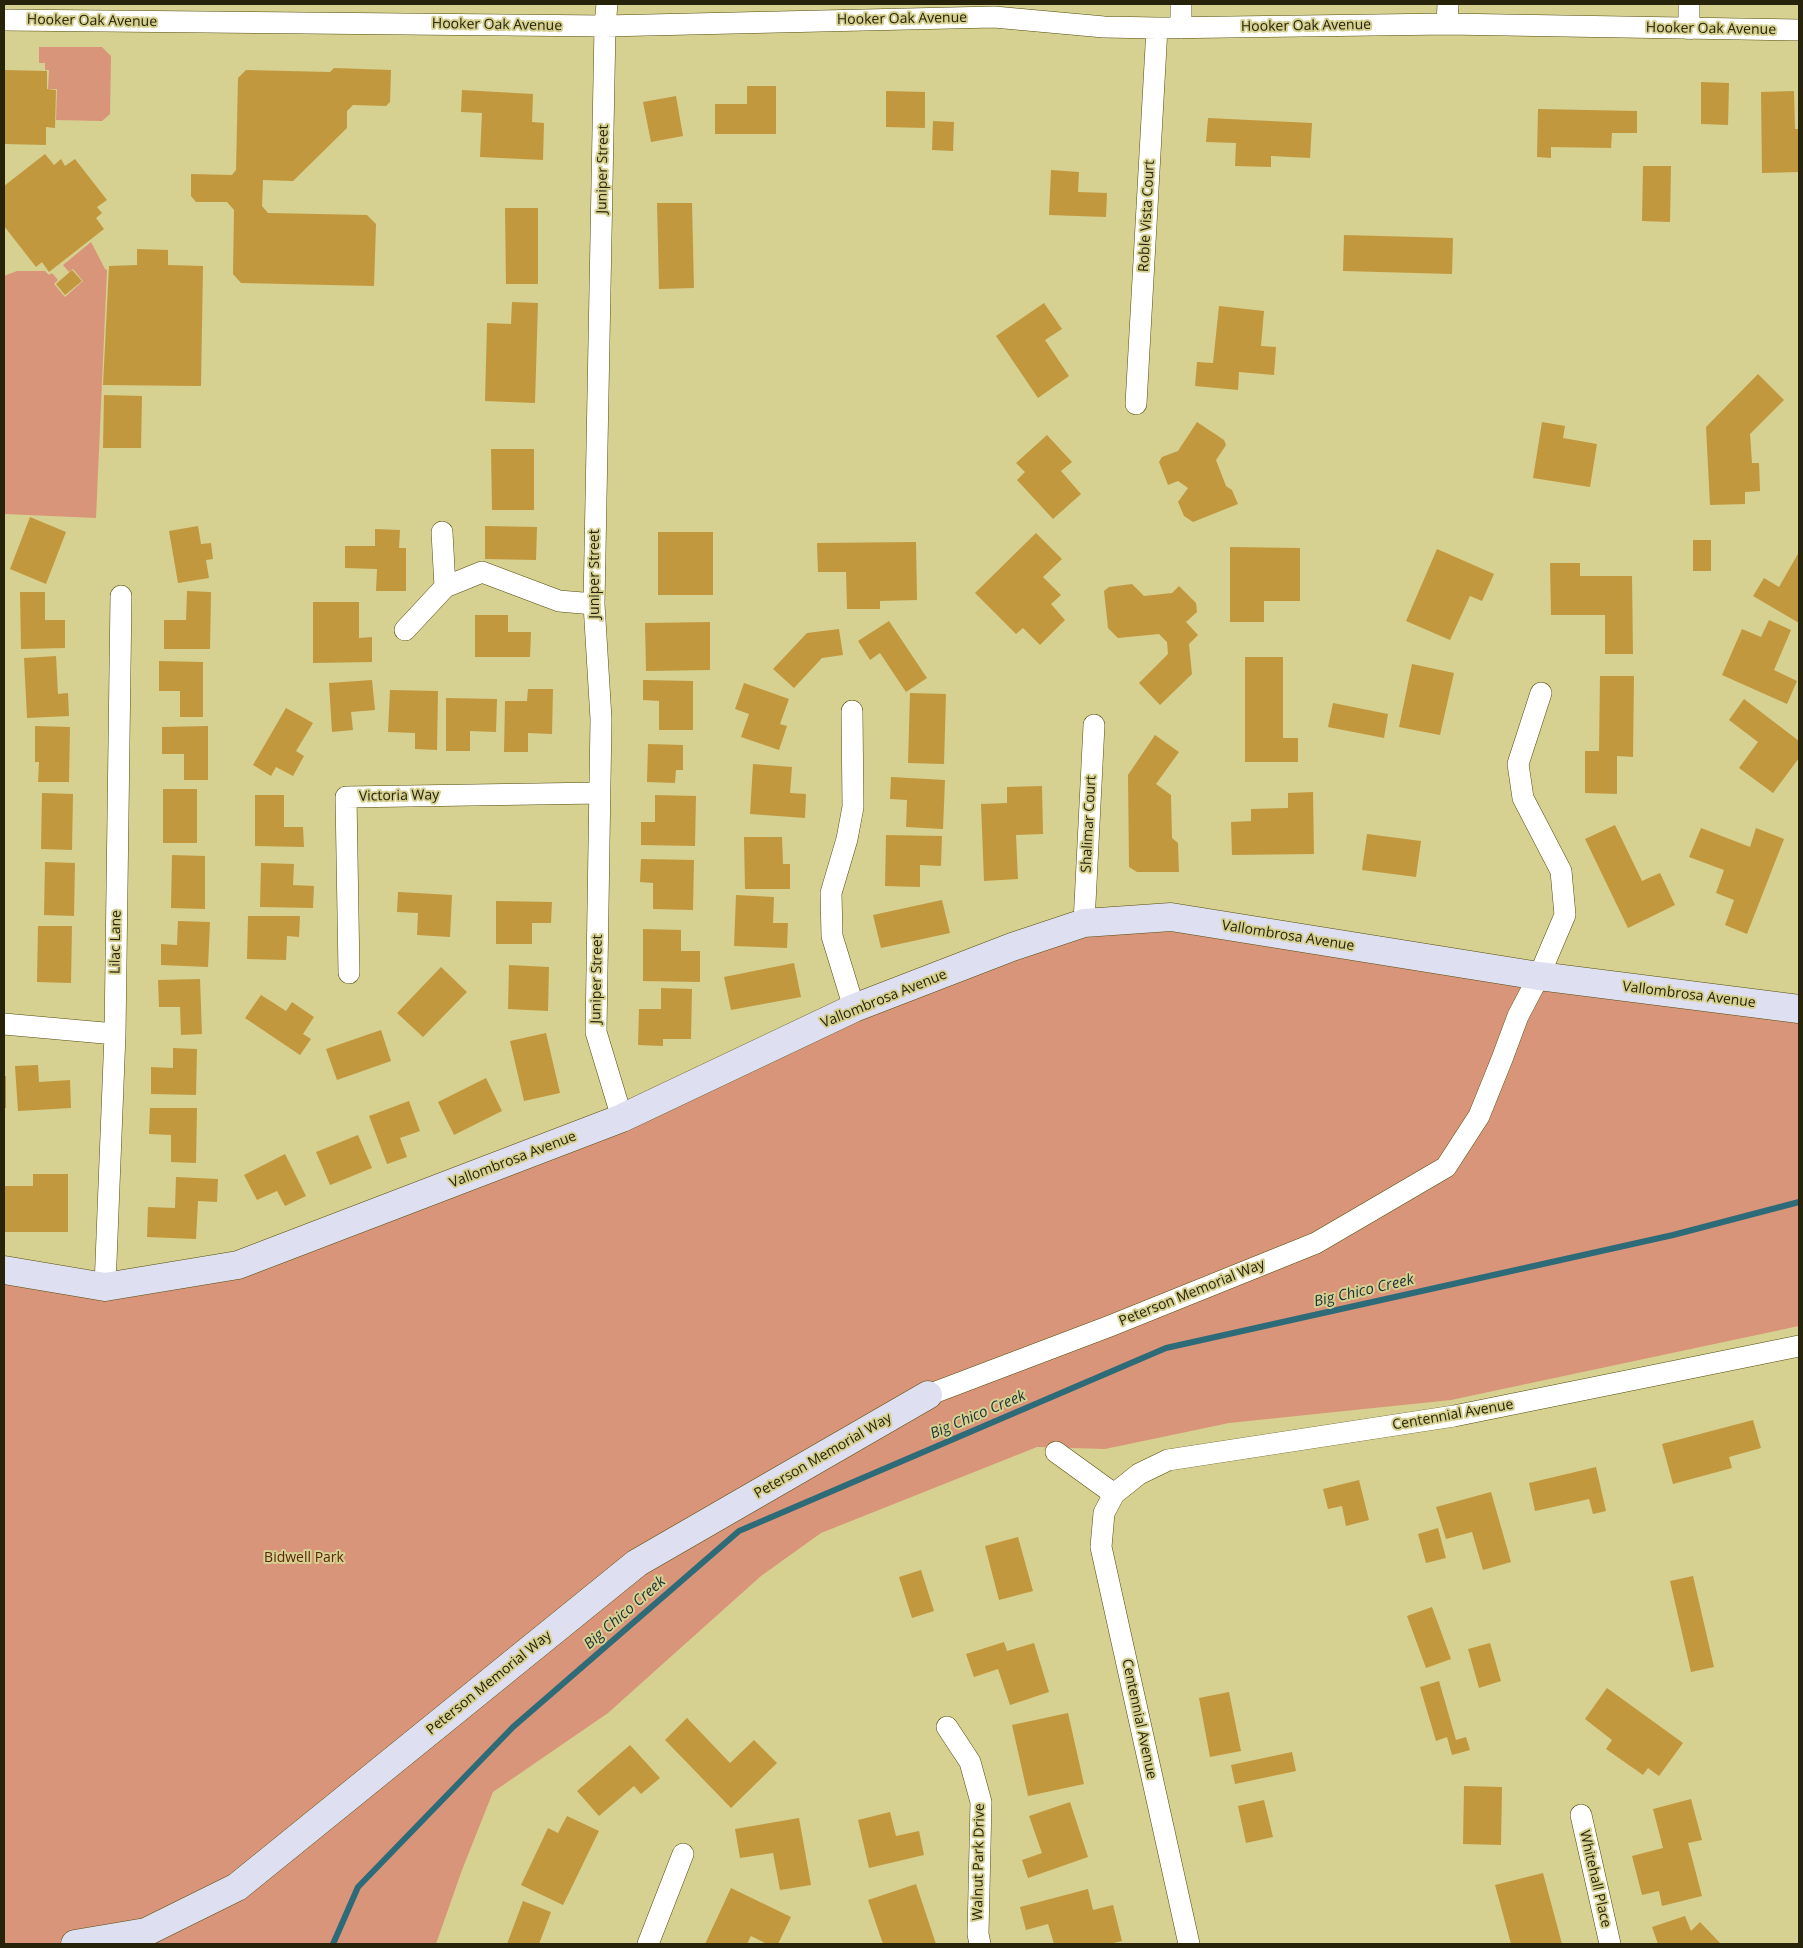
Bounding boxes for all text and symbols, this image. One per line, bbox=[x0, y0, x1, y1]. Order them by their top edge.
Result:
street label: Hooker Oak Avenue bbox=[837, 9, 967, 29]
street label: Hooker Oak Avenue bbox=[27, 11, 157, 31]
street label: Hooker Oak Avenue bbox=[432, 15, 562, 35]
street label: Hooker Oak Avenue bbox=[1241, 16, 1371, 36]
street label: Hooker Oak Avenue bbox=[1646, 19, 1776, 39]
street label: Juniper Street bbox=[594, 124, 612, 214]
street label: Roble Vista Court bbox=[1136, 160, 1158, 272]
street label: Juniper Street bbox=[587, 529, 603, 619]
street label: Shalimar Court bbox=[1078, 775, 1100, 873]
street label: Victoria Way bbox=[359, 787, 439, 805]
street label: Lilac Lane bbox=[107, 910, 125, 974]
street label: Vallombrosa Avenue bbox=[1220, 917, 1356, 955]
street label: Juniper Street bbox=[588, 934, 606, 1024]
street label: Vallombrosa Avenue bbox=[819, 966, 949, 1032]
street label: Vallombrosa Avenue bbox=[1621, 978, 1757, 1012]
street label: Vallombrosa Avenue bbox=[447, 1128, 579, 1192]
street label: Peterson Memorial Way bbox=[1117, 1256, 1267, 1330]
water label: Big Chico Creek bbox=[1312, 1271, 1416, 1311]
water label: Big Chico Creek bbox=[928, 1387, 1028, 1443]
street label: Centennial Avenue bbox=[1391, 1396, 1515, 1434]
street label: Peterson Memorial Way bbox=[751, 1410, 895, 1502]
park label: Bidwell Park bbox=[264, 1550, 344, 1566]
water label: Big Chico Creek bbox=[581, 1573, 669, 1653]
street label: Peterson Memorial Way bbox=[423, 1627, 555, 1739]
street label: Centennial Avenue bbox=[1118, 1657, 1160, 1781]
street label: Walnut Park Drive bbox=[970, 1803, 988, 1921]
street label: Whitehall Place bbox=[1576, 1829, 1614, 1929]

